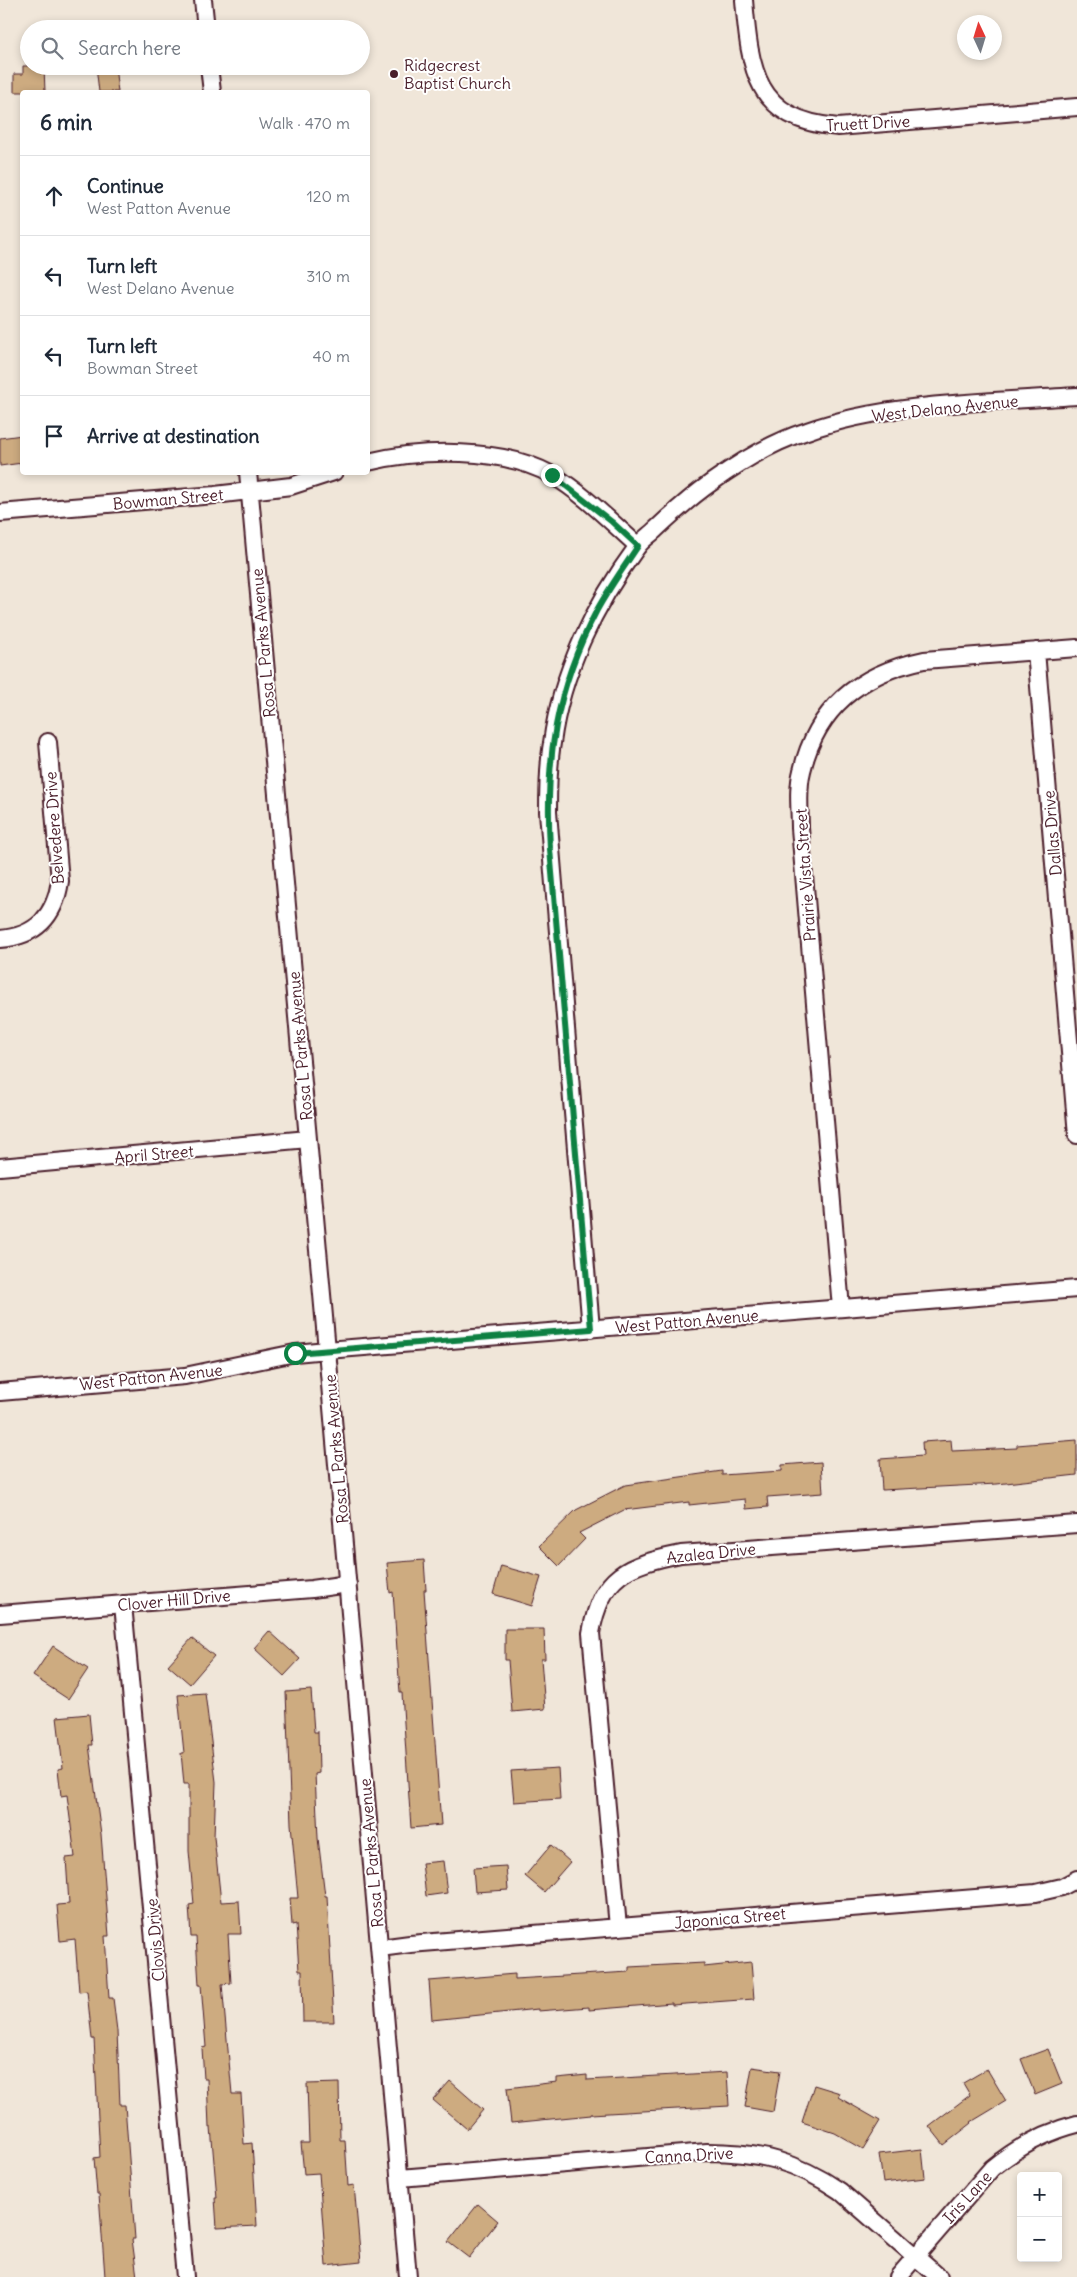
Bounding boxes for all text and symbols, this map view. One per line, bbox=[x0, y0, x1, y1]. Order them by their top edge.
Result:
north arrow bbox=[957, 15, 1002, 60]
search box bbox=[20, 20, 370, 75]
icon: search bbox=[38, 34, 66, 62]
text: Search here bbox=[78, 36, 181, 60]
place label: Ridgecrest Baptist Church bbox=[404, 55, 511, 93]
marker: Ridgecrest Baptist Church bbox=[388, 68, 400, 80]
text: 6 min bbox=[40, 109, 92, 136]
street label: Truett Drive bbox=[825, 111, 911, 135]
text: Walk · 470 m bbox=[259, 113, 350, 133]
text: Continue bbox=[87, 174, 164, 198]
icon: ahead bbox=[40, 182, 68, 210]
text: 120 m bbox=[307, 186, 350, 206]
text: West Patton Avenue bbox=[87, 198, 231, 218]
text: Turn left bbox=[87, 254, 157, 278]
icon: left bbox=[40, 262, 68, 290]
text: 310 m bbox=[306, 266, 350, 286]
text: West Delano Avenue bbox=[87, 278, 234, 298]
text: Turn left bbox=[87, 334, 157, 358]
icon: left bbox=[40, 342, 68, 370]
text: 40 m bbox=[312, 346, 350, 366]
text: Bowman Street bbox=[87, 358, 198, 378]
street label: West Delano Avenue bbox=[871, 390, 1019, 426]
icon: arrive bbox=[40, 422, 68, 450]
text: Arrive at destination bbox=[87, 424, 260, 448]
route end bbox=[541, 464, 564, 487]
street label: Bowman Street bbox=[112, 484, 225, 514]
street label: Rosa L Parks Avenue bbox=[247, 568, 279, 718]
street label: Belvedere Drive bbox=[40, 771, 68, 885]
street label: Dallas Drive bbox=[1038, 789, 1066, 877]
street label: Prairie Vista Street bbox=[790, 807, 820, 942]
street label: Rosa L Parks Avenue bbox=[284, 971, 316, 1121]
street label: April Street bbox=[113, 1141, 195, 1167]
street label: West Patton Avenue bbox=[614, 1305, 760, 1337]
route start bbox=[284, 1342, 307, 1365]
street label: West Patton Avenue bbox=[78, 1360, 224, 1394]
street label: Rosa L Parks Avenue bbox=[320, 1374, 352, 1524]
street label: Azalea Drive bbox=[665, 1538, 757, 1568]
street label: Clover Hill Drive bbox=[116, 1585, 232, 1615]
street label: Rosa L Parks Avenue bbox=[355, 1778, 387, 1928]
street label: Clovis Drive bbox=[141, 1898, 169, 1982]
street label: Japonica Street bbox=[673, 1903, 787, 1933]
street label: Canna Drive bbox=[644, 2143, 734, 2167]
street label: Iris Lane bbox=[938, 2167, 996, 2227]
map controls bbox=[1017, 2172, 1062, 2262]
button: + bbox=[1017, 2172, 1062, 2217]
button: − bbox=[1017, 2217, 1062, 2262]

